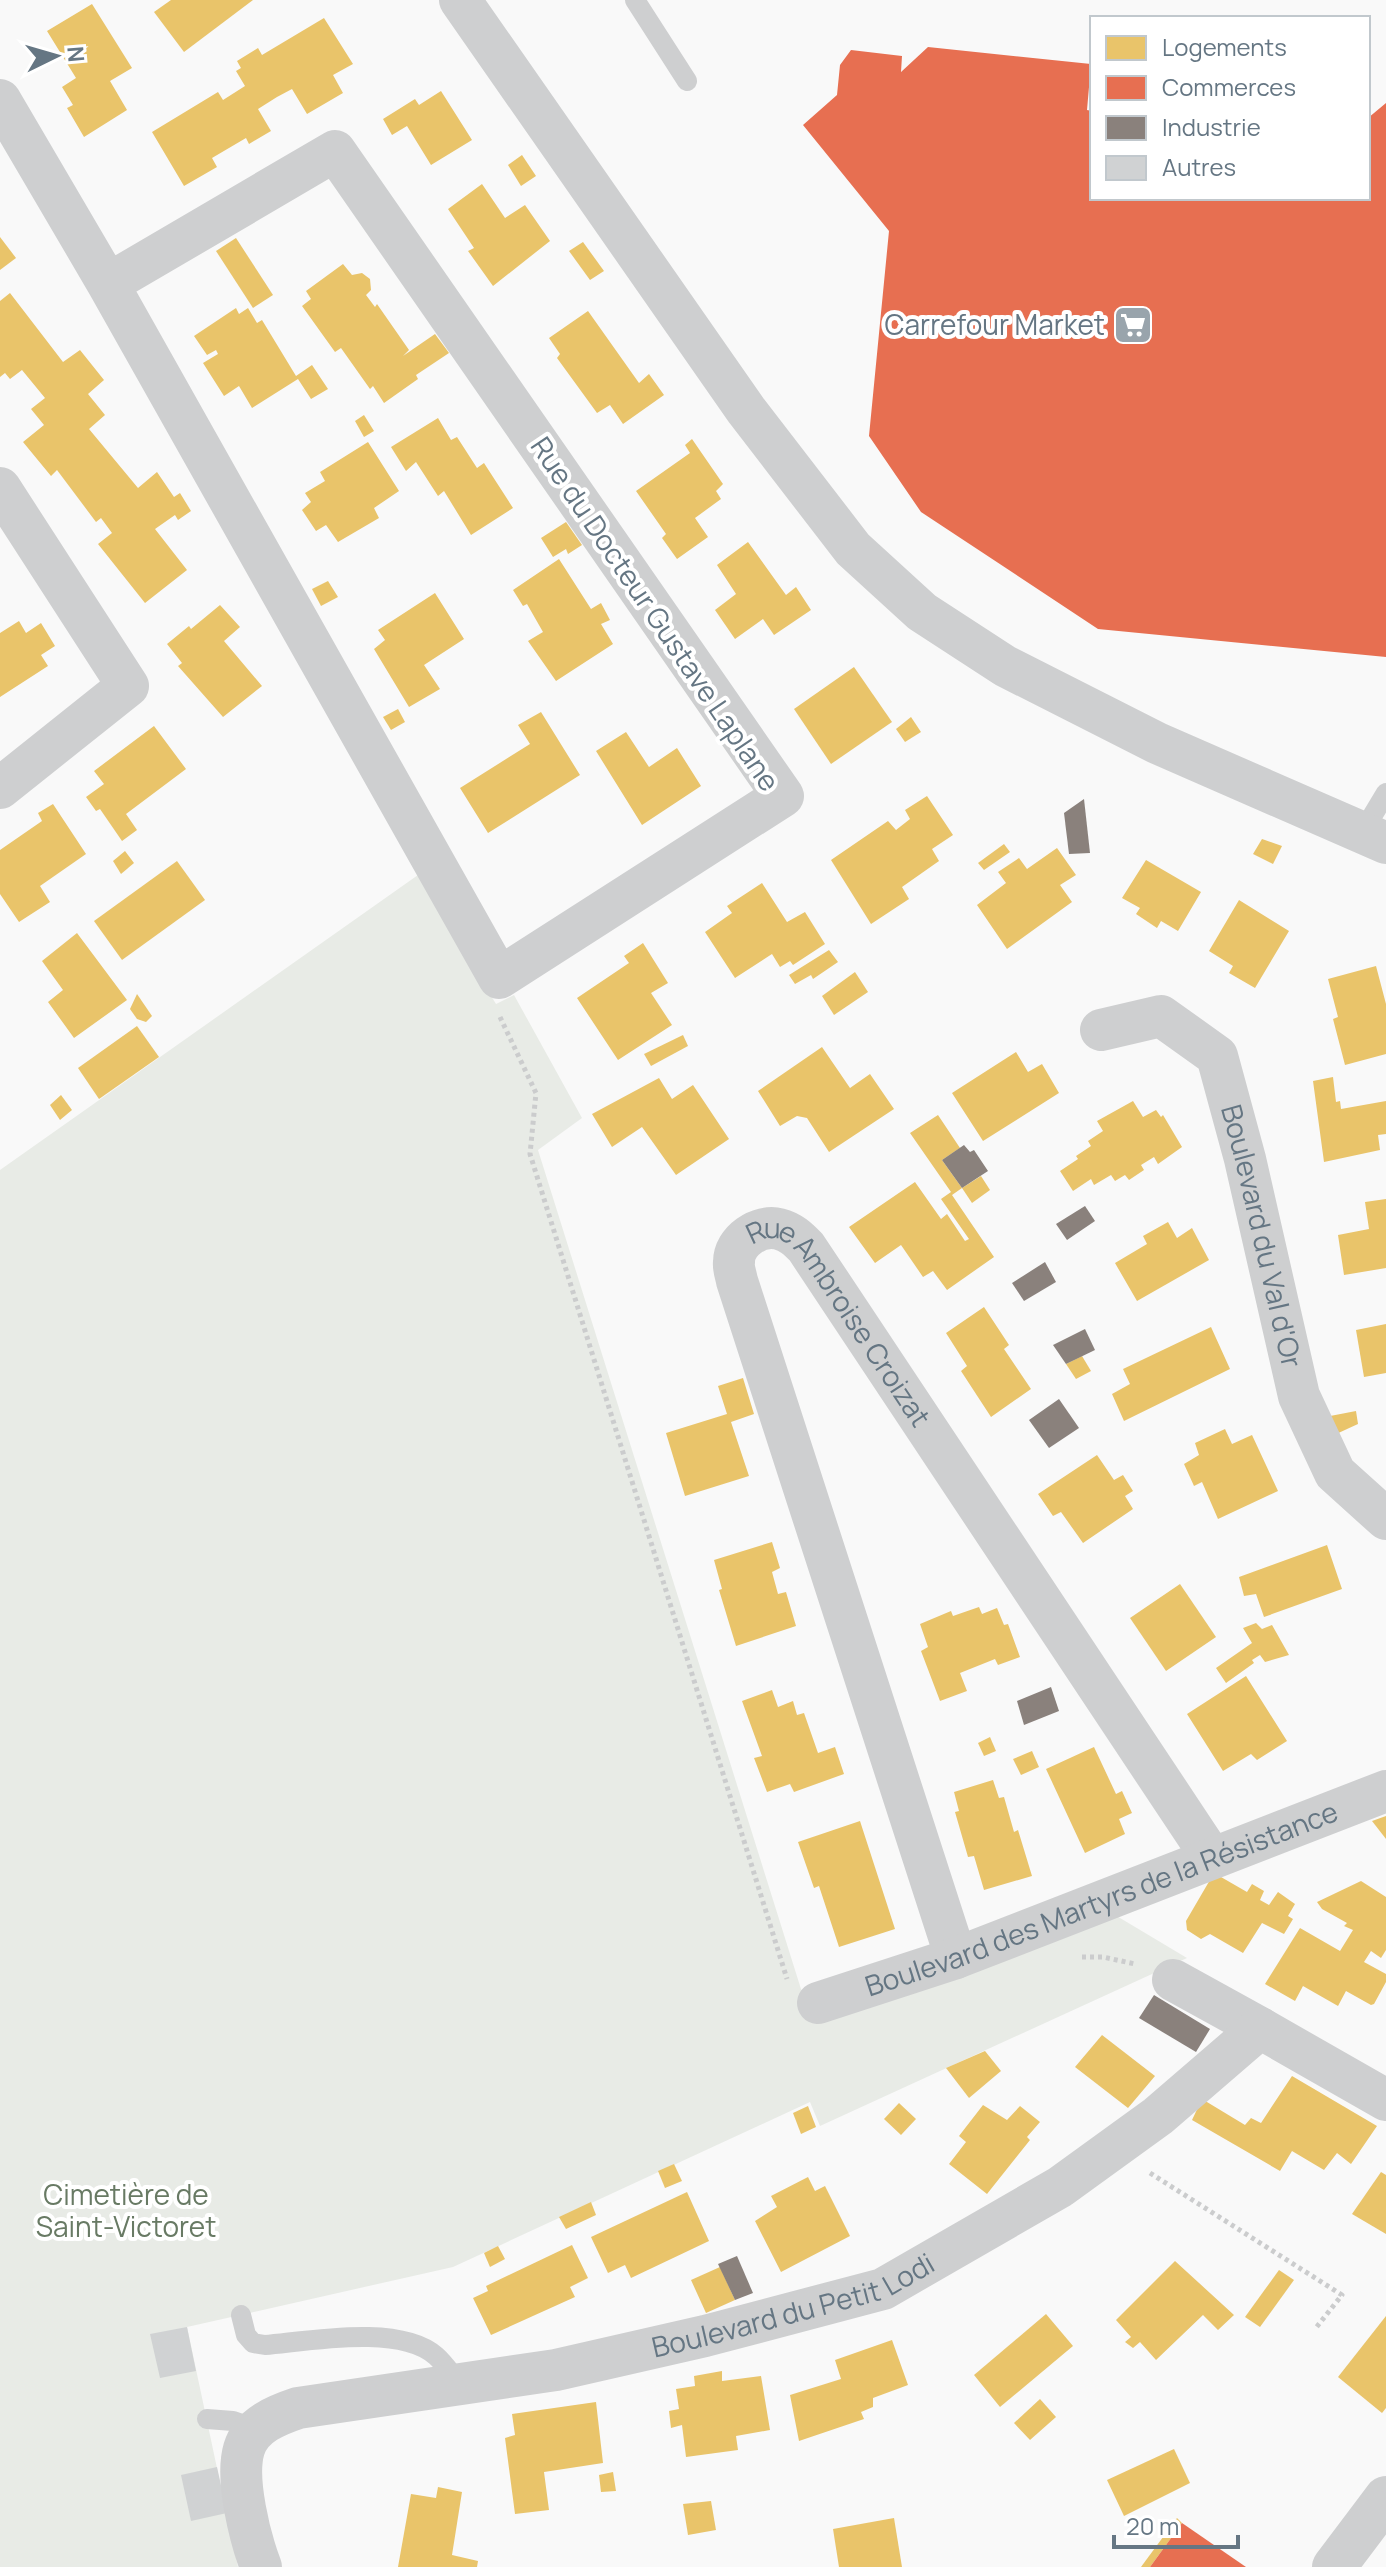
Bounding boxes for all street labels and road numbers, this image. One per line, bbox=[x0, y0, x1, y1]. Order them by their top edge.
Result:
street label: Rue du Docteur Gustave Laplane bbox=[523, 429, 789, 798]
street label: Boulevard du Val d'Or bbox=[1213, 1100, 1312, 1371]
street label: Rue Ambroise Croizat bbox=[739, 1208, 940, 1434]
street label: Boulevard des Martyrs de la Résistance bbox=[860, 1792, 1343, 2004]
street label: Boulevard du Petit Lodi bbox=[648, 2244, 941, 2366]

